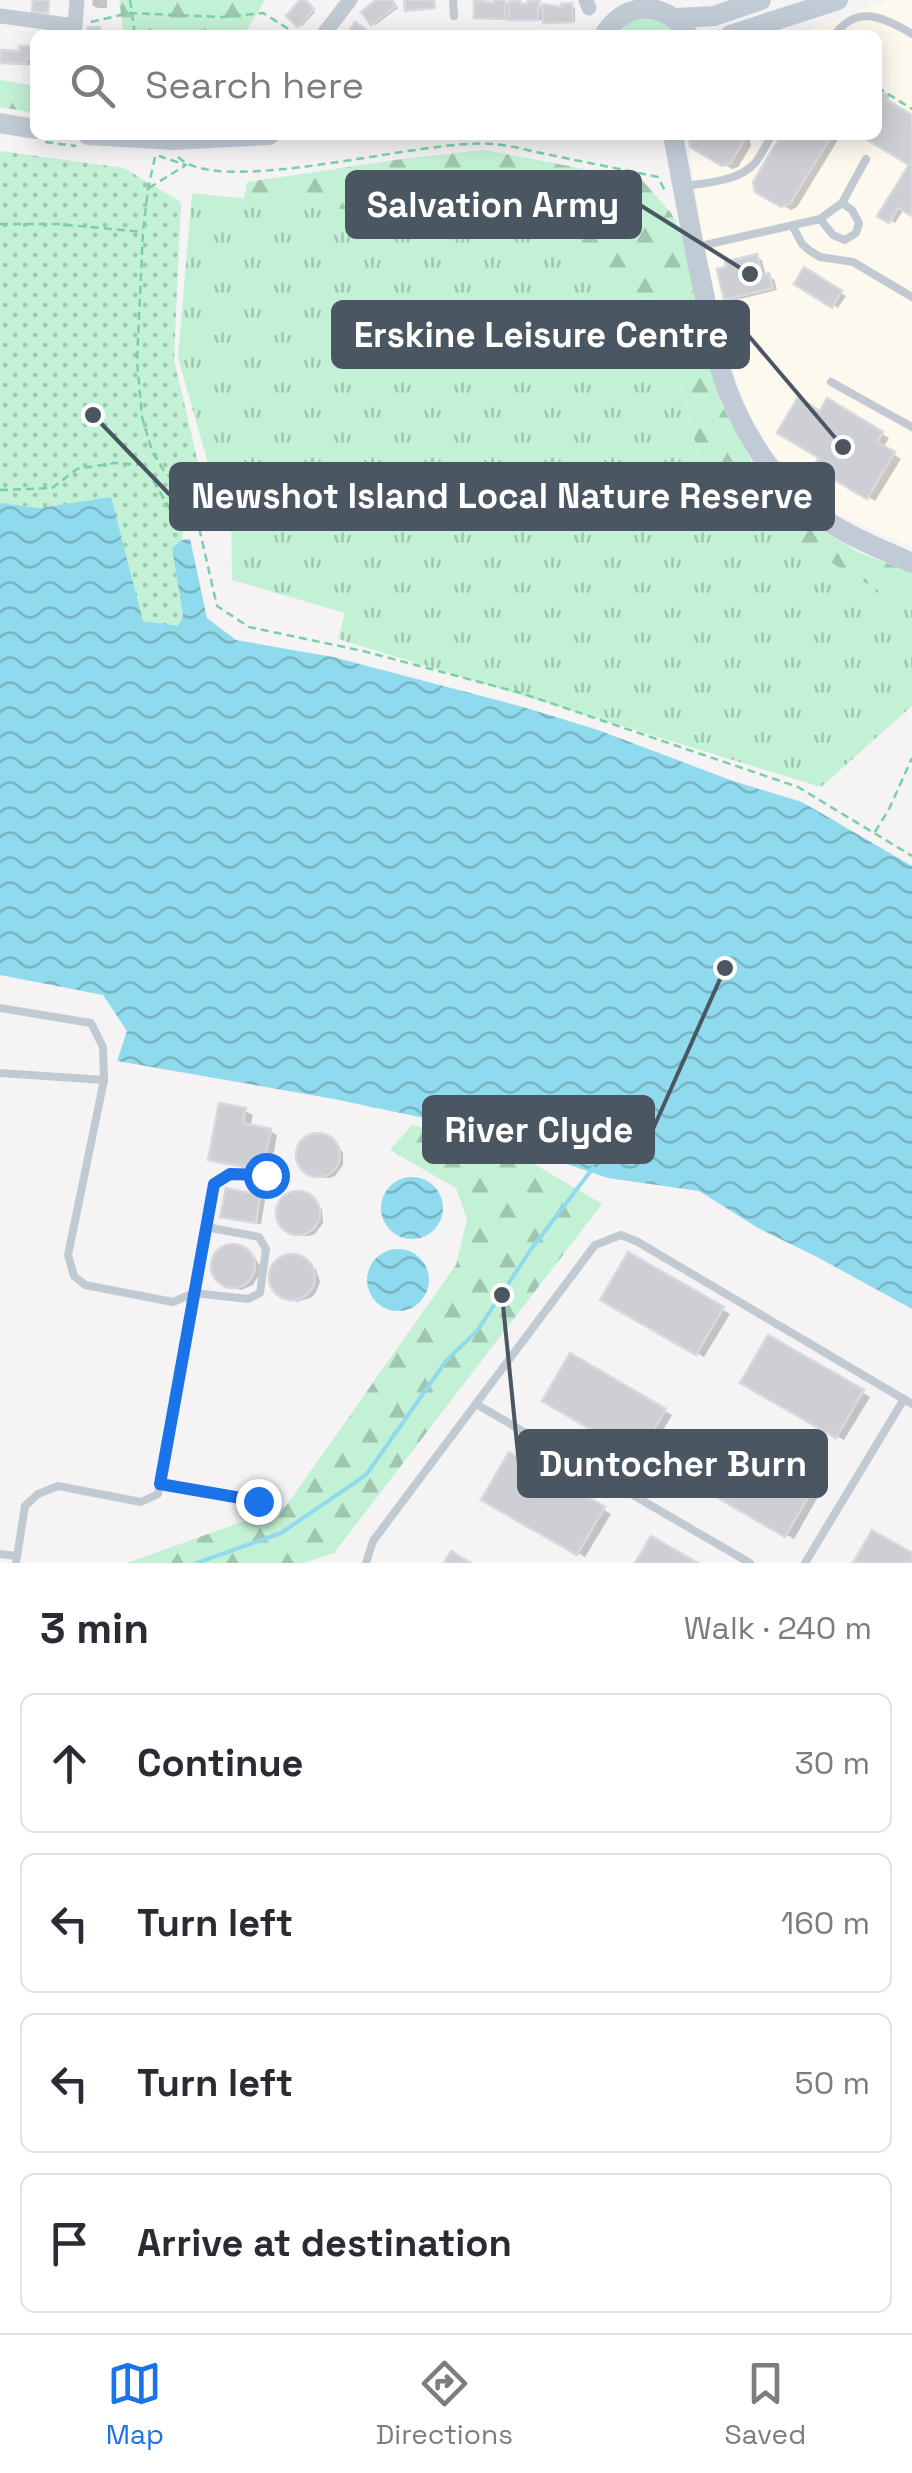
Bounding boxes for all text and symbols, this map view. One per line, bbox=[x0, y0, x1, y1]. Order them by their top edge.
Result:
search box bbox=[30, 30, 882, 140]
icon: search bbox=[65, 58, 120, 113]
text: Search here bbox=[145, 61, 364, 109]
callout: Salvation Army bbox=[347, 172, 640, 237]
text: Salvation Army bbox=[367, 183, 619, 227]
callout: Erskine Leisure Centre bbox=[333, 302, 748, 367]
text: Erskine Leisure Centre bbox=[354, 313, 728, 357]
callout: Newshot Island Local Nature Reserve bbox=[171, 464, 833, 529]
text: Newshot Island Local Nature Reserve bbox=[191, 474, 813, 518]
callout: River Clyde bbox=[424, 1097, 653, 1162]
text: River Clyde bbox=[444, 1108, 634, 1152]
route start bbox=[244, 1153, 290, 1199]
callout: Duntocher Burn bbox=[519, 1431, 826, 1496]
text: Duntocher Burn bbox=[539, 1442, 807, 1486]
route end bbox=[236, 1479, 282, 1525]
text: 3 min bbox=[40, 1602, 149, 1655]
text: Walk · 240 m bbox=[684, 1608, 872, 1648]
icon: ahead bbox=[42, 1736, 97, 1791]
text: Continue bbox=[137, 1739, 303, 1787]
text: 30 m bbox=[794, 1743, 870, 1783]
icon: left bbox=[42, 1896, 97, 1951]
text: Turn left bbox=[137, 1899, 293, 1947]
text: 160 m bbox=[781, 1903, 870, 1943]
icon: left bbox=[42, 2056, 97, 2111]
text: Turn left bbox=[137, 2059, 293, 2107]
text: 50 m bbox=[795, 2063, 870, 2103]
icon: arrive bbox=[42, 2216, 97, 2271]
text: Arrive at destination bbox=[137, 2219, 512, 2267]
tab: Map bbox=[106, 2356, 164, 2452]
tab: Directions bbox=[376, 2356, 513, 2452]
tab: Saved bbox=[725, 2356, 806, 2452]

